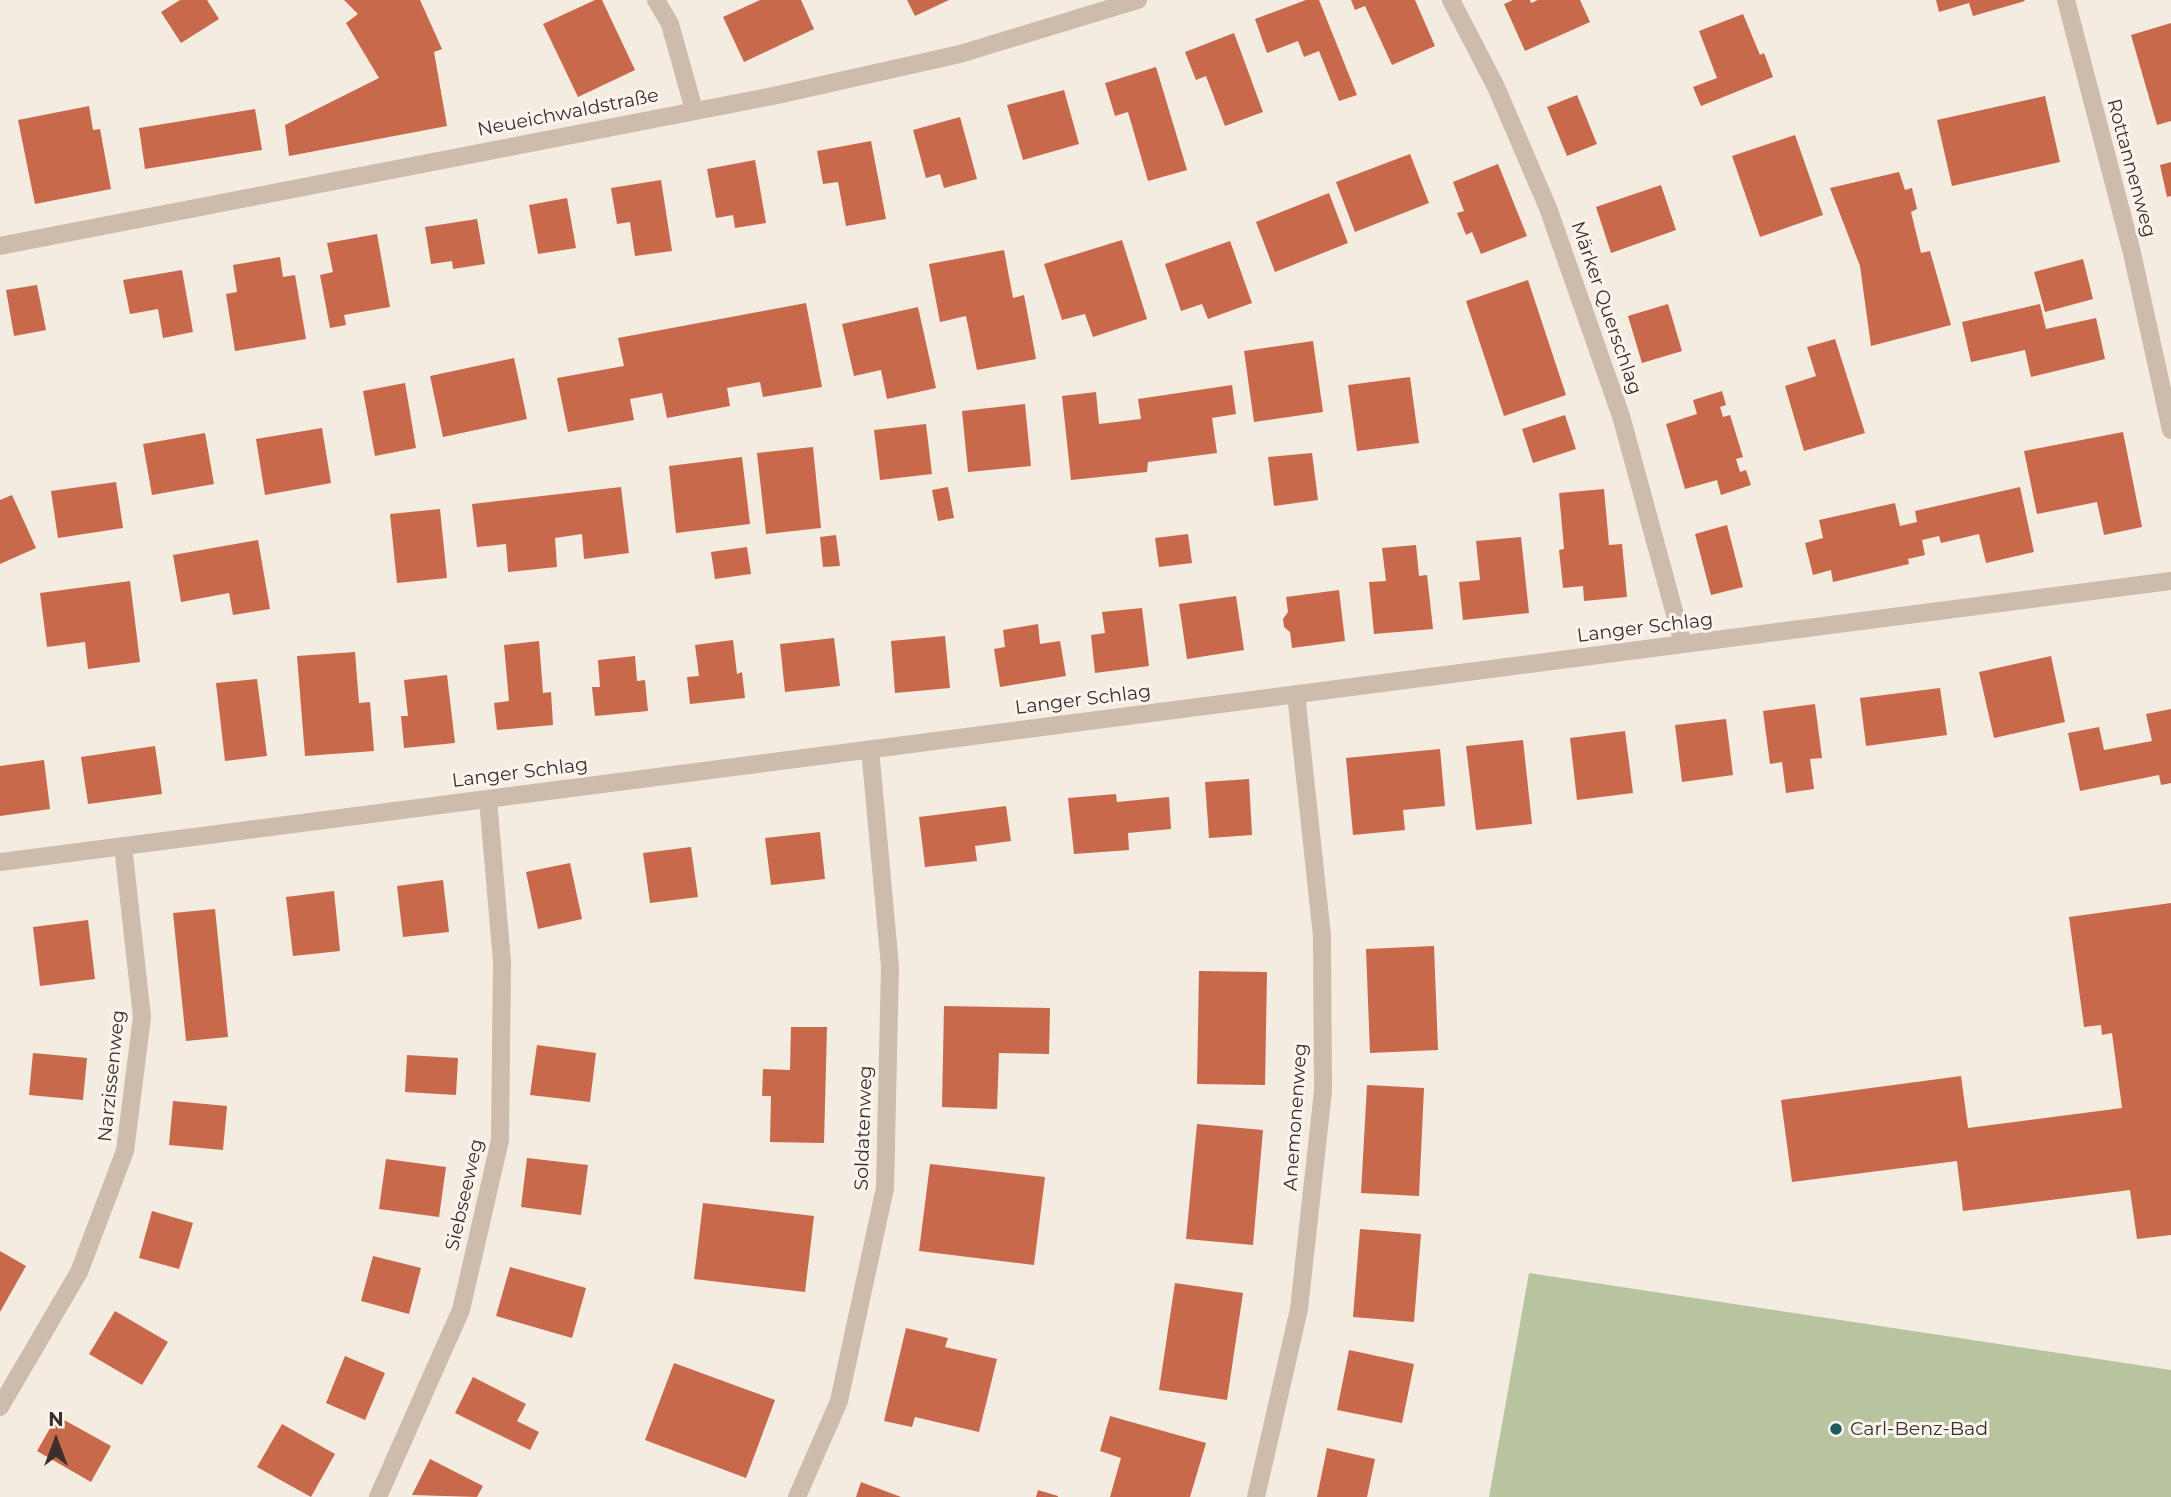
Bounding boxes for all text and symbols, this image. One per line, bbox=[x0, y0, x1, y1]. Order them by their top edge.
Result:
street label: Neueichwaldstraße bbox=[475, 84, 661, 142]
street label: Rottannenweg bbox=[2102, 96, 2160, 240]
street label: Märker Querschlag bbox=[1566, 218, 1646, 398]
street label: Langer Schlag bbox=[1576, 608, 1714, 648]
street label: Langer Schlag bbox=[1014, 680, 1152, 720]
street label: Langer Schlag bbox=[451, 753, 589, 793]
street label: Narzissenweg bbox=[94, 1009, 130, 1143]
street label: Anemonenweg bbox=[1279, 1042, 1313, 1192]
street label: Soldatenweg bbox=[850, 1065, 878, 1191]
street label: Siebseeweg bbox=[441, 1137, 489, 1253]
north arrow bbox=[21, 1406, 91, 1476]
text: N bbox=[48, 1408, 64, 1431]
place label: Carl-Benz-Bad bbox=[1850, 1418, 1988, 1440]
marker: Carl-Benz-Bad bbox=[1828, 1421, 1844, 1437]

